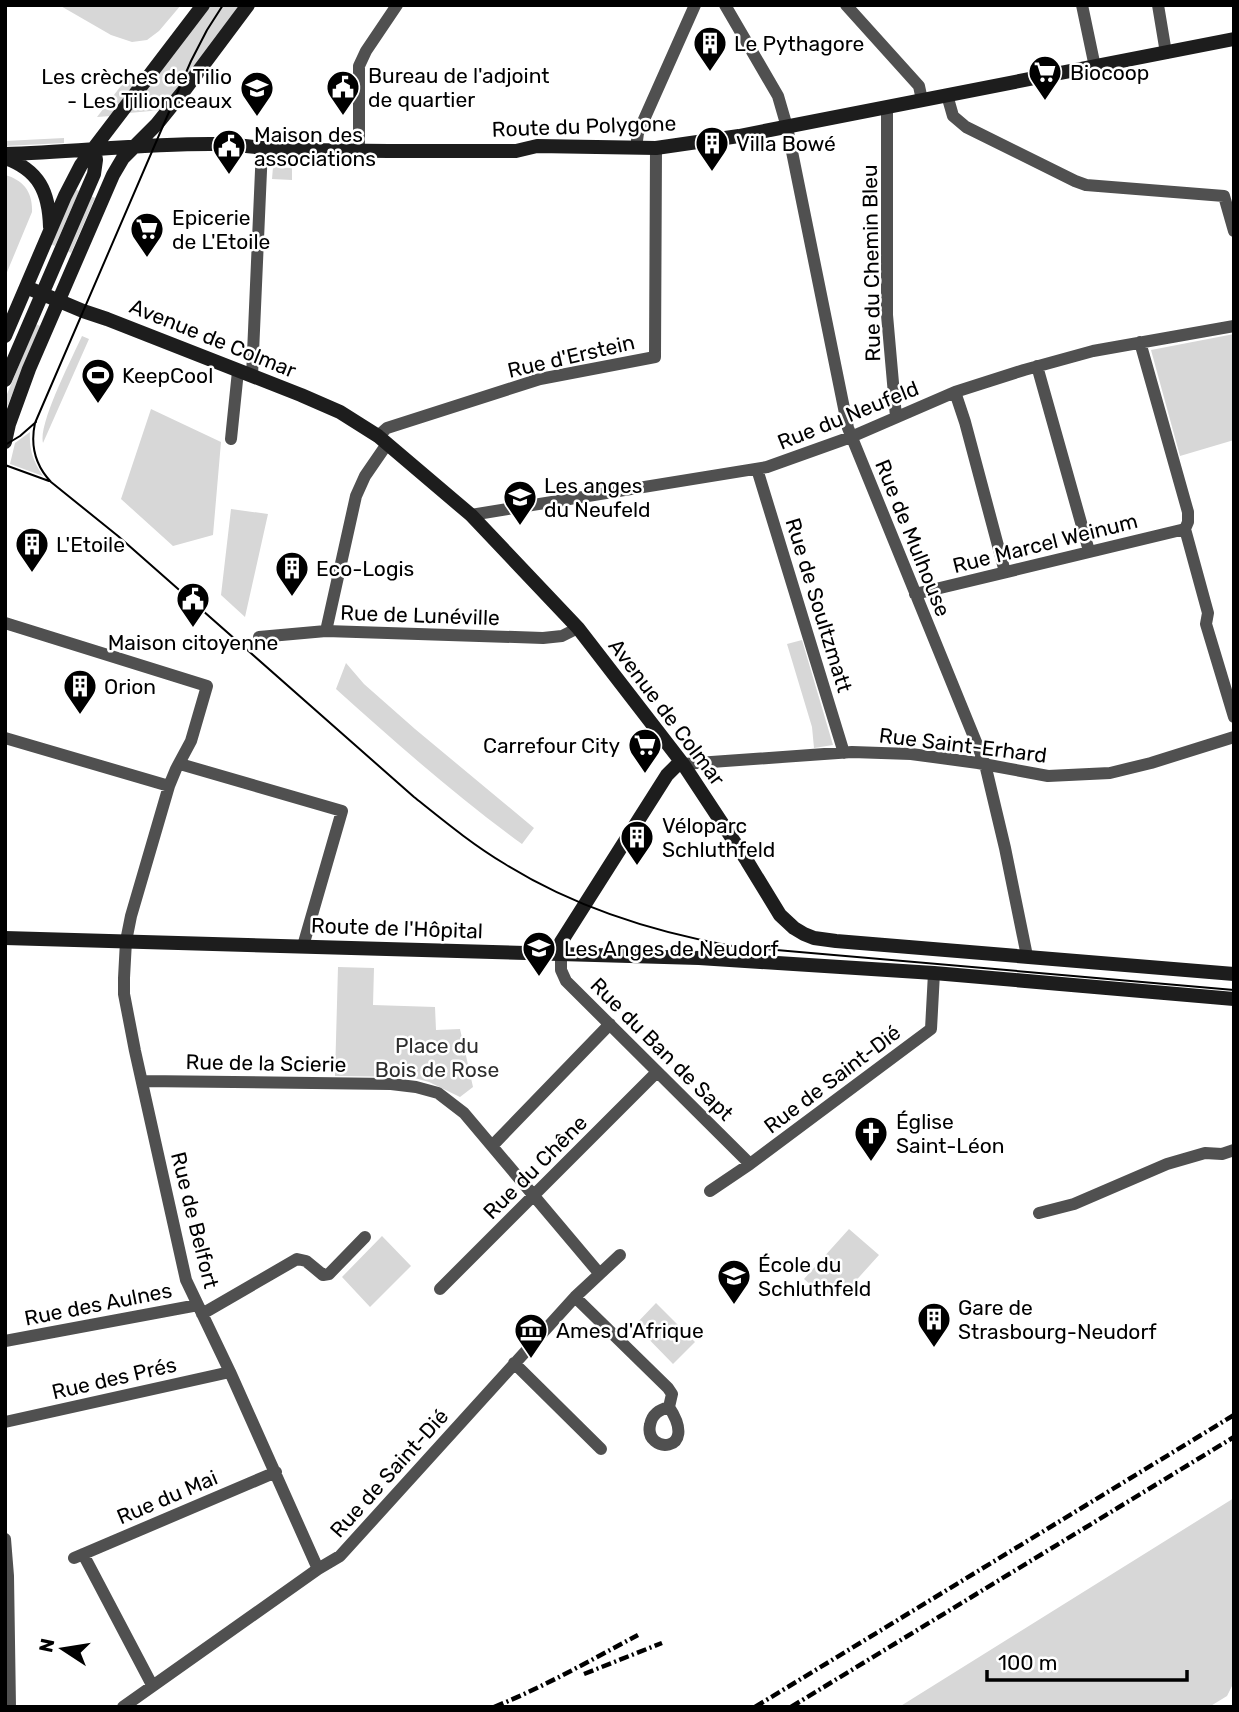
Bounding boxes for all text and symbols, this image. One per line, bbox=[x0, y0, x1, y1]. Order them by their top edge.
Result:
building icon: Le Pythagore bbox=[691, 24, 729, 73]
place label: Le Pythagore bbox=[734, 31, 864, 56]
supermarket icon: Biocoop bbox=[1026, 53, 1064, 102]
place label: Biocoop bbox=[1070, 60, 1149, 85]
place label: Bureau de l'adjoint de quartier bbox=[368, 63, 549, 112]
place label: Les crèches de Tilio - Les Tilionceaux bbox=[41, 64, 232, 113]
public building icon: Bureau de l'adjoint de quartier bbox=[324, 68, 362, 117]
school or university icon: Les crèches de Tilio - Les Tilionceaux bbox=[238, 69, 276, 118]
street label: Route du Polygone bbox=[491, 110, 677, 142]
place label: Maison des associations bbox=[254, 122, 376, 171]
building icon: Villa Bowé bbox=[693, 124, 731, 173]
public building icon: Maison des associations bbox=[210, 127, 248, 176]
place label: Villa Bowé bbox=[736, 131, 836, 156]
street label: Rue du Chemin Bleu bbox=[857, 164, 885, 362]
place label: Epicerie de L'Etoile bbox=[172, 205, 270, 254]
supermarket icon: Epicerie de L'Etoile bbox=[128, 210, 166, 259]
street label: Avenue de Colmar bbox=[126, 293, 300, 383]
street label: Rue d'Erstein bbox=[505, 329, 637, 383]
sports icon: KeepCool bbox=[79, 356, 117, 405]
place label: KeepCool bbox=[122, 363, 213, 388]
street label: Rue du Neufeld bbox=[774, 375, 922, 455]
street label: Rue de Mulhouse bbox=[870, 456, 956, 620]
place label: Les anges du Neufeld bbox=[544, 473, 651, 522]
school or university icon: Les anges du Neufeld bbox=[501, 478, 539, 527]
street label: Rue Marcel Weinum bbox=[950, 508, 1140, 578]
street label: Rue de Soultzmatt bbox=[781, 515, 857, 695]
building icon: L'Etoile bbox=[13, 525, 51, 574]
place label: L'Etoile bbox=[56, 532, 125, 557]
building icon: Eco-Logis bbox=[273, 549, 311, 598]
place label: Eco-Logis bbox=[316, 556, 414, 581]
public building icon: Maison citoyenne bbox=[174, 580, 212, 629]
street label: Rue de Lunéville bbox=[340, 600, 500, 630]
place label: Maison citoyenne bbox=[108, 630, 278, 655]
street label: Avenue de Colmar bbox=[604, 634, 730, 790]
building icon: Orion bbox=[61, 667, 99, 716]
place label: Orion bbox=[104, 674, 156, 699]
street label: Rue Saint-Erhard bbox=[878, 722, 1048, 768]
supermarket icon: Carrefour City bbox=[626, 726, 664, 775]
place label: Carrefour City bbox=[483, 733, 620, 758]
place label: Véloparc Schluthfeld bbox=[662, 813, 775, 862]
building icon: Véloparc Schluthfeld bbox=[618, 818, 656, 867]
street label: Route de l'Hôpital bbox=[311, 913, 483, 943]
school or university icon: Les Anges de Neudorf bbox=[520, 929, 558, 978]
place label: Les Anges de Neudorf bbox=[564, 936, 779, 961]
street label: Rue du Ban de Sapt bbox=[585, 972, 739, 1126]
street label: Rue de Saint-Dié bbox=[759, 1020, 905, 1138]
park label: Place du Bois de Rose bbox=[375, 1033, 499, 1082]
street label: Rue de la Scierie bbox=[185, 1049, 347, 1077]
place label: Église Saint-Léon bbox=[896, 1109, 1004, 1158]
street label: Rue du Chêne bbox=[478, 1110, 592, 1224]
church icon: Église Saint-Léon bbox=[852, 1114, 890, 1163]
street label: Rue de Belfort bbox=[166, 1149, 224, 1291]
place label: École du Schluthfeld bbox=[758, 1252, 871, 1301]
school or university icon: École du Schluthfeld bbox=[715, 1257, 753, 1306]
street label: Rue des Aulnes bbox=[22, 1277, 174, 1331]
place label: Gare de Strasbourg-Neudorf bbox=[958, 1295, 1157, 1344]
building icon: Gare de Strasbourg-Neudorf bbox=[915, 1300, 953, 1349]
museum icon: Ames d'Afrique bbox=[512, 1311, 550, 1360]
place label: Ames d'Afrique bbox=[556, 1318, 704, 1343]
street label: Rue des Prés bbox=[49, 1352, 179, 1404]
street label: Rue de Saint-Dié bbox=[325, 1404, 453, 1542]
street label: Rue du Mai bbox=[113, 1465, 221, 1529]
north arrow bbox=[28, 1614, 98, 1684]
text: N bbox=[34, 1636, 60, 1655]
scale bar bbox=[987, 1638, 1186, 1682]
text: 100 m bbox=[998, 1650, 1057, 1675]

